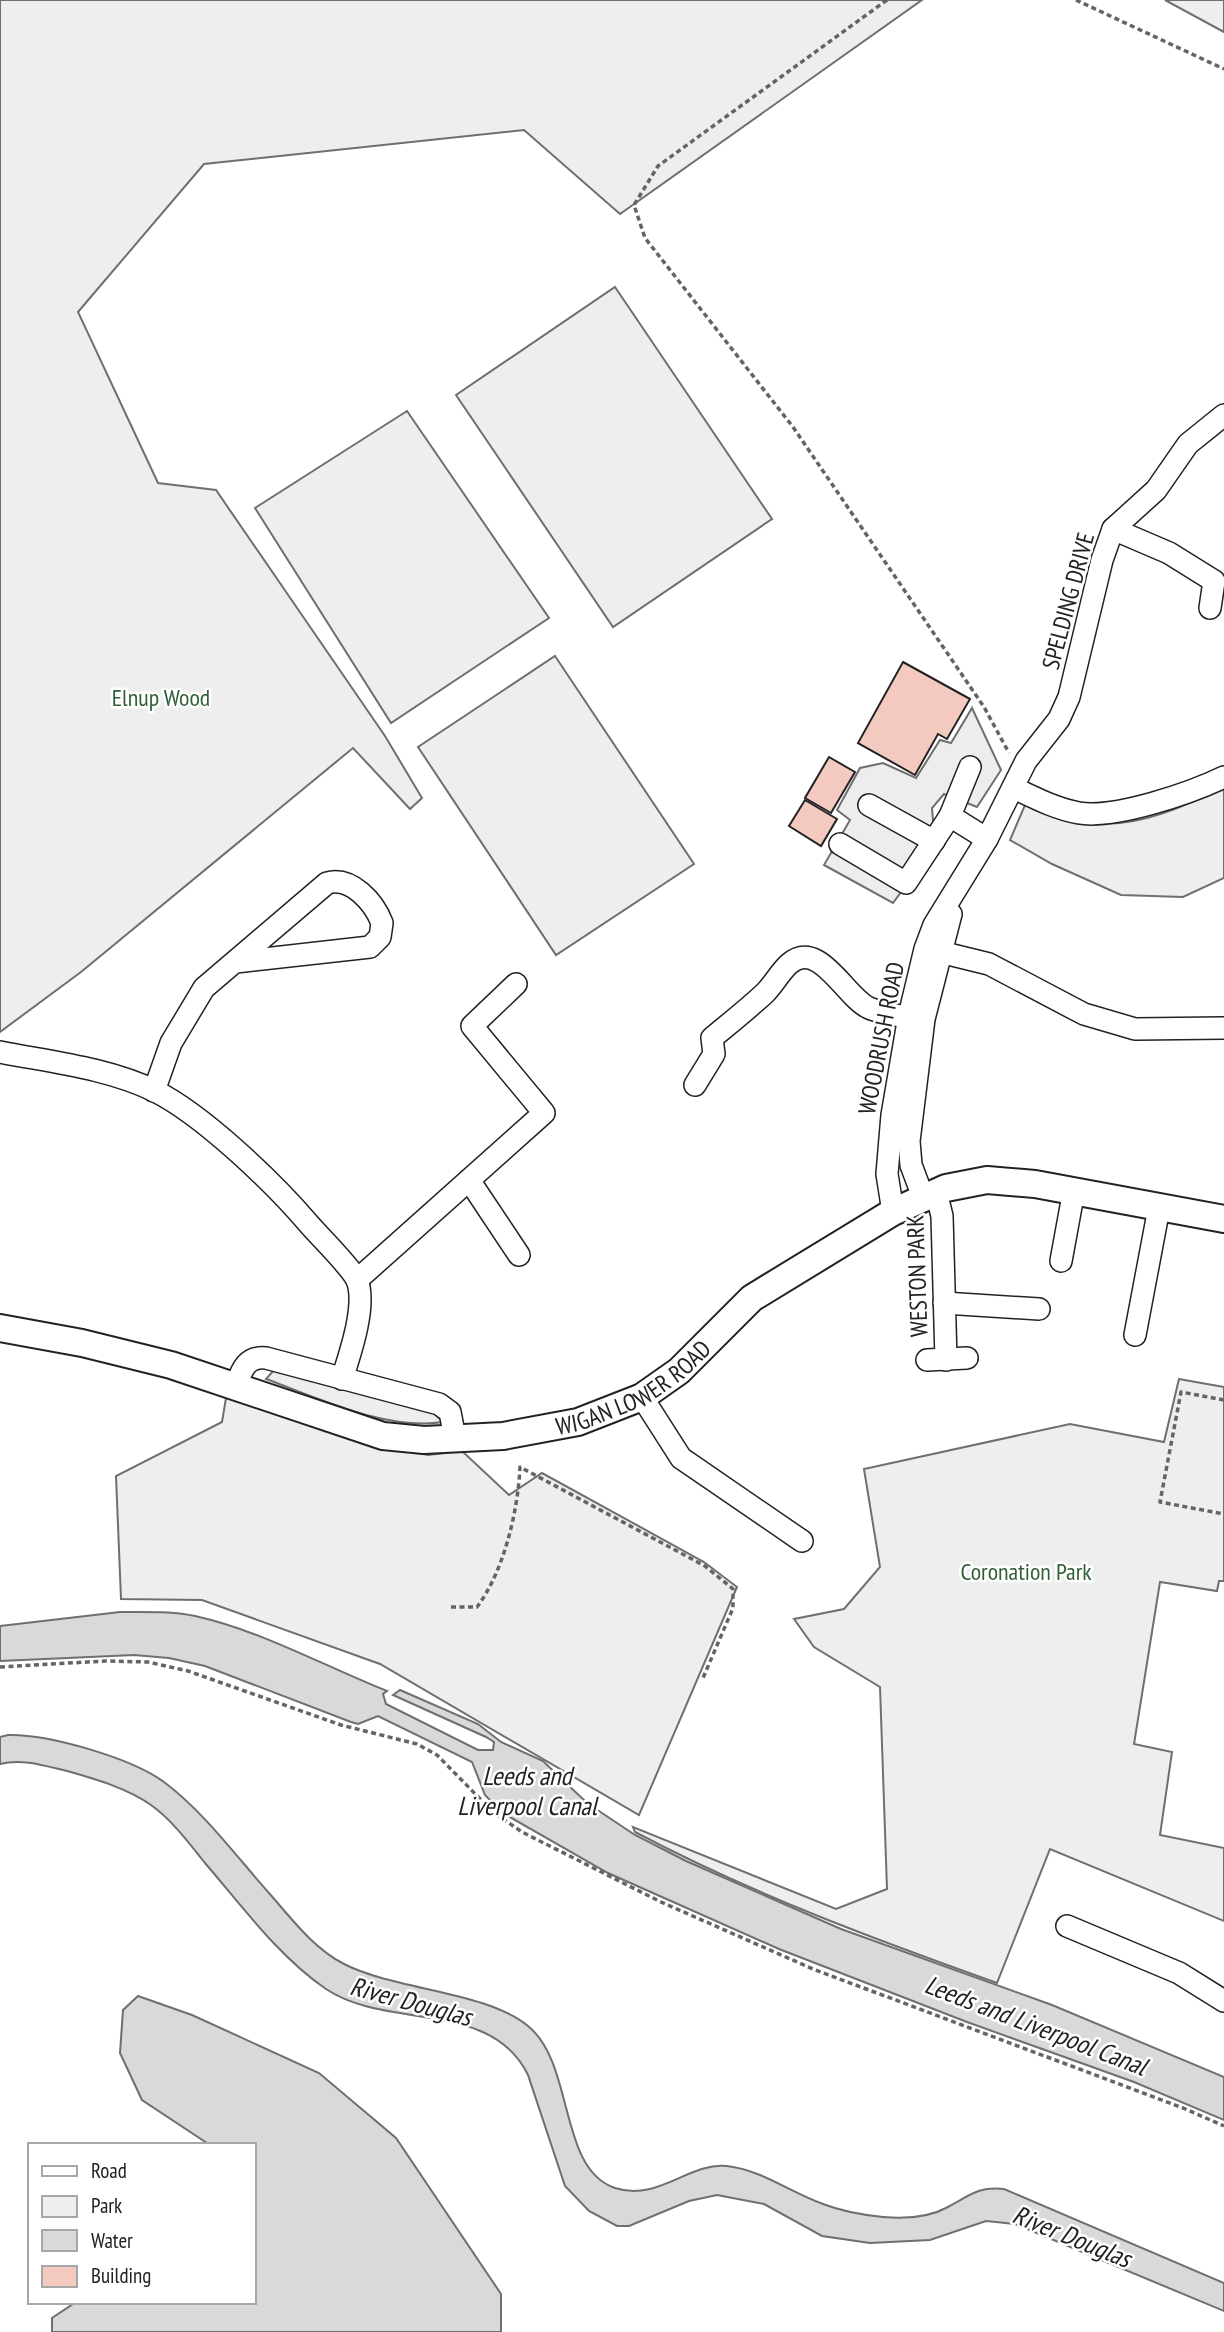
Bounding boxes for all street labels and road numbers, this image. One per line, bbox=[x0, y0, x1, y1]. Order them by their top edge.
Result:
street label: SPELDING DRIVE bbox=[1035, 529, 1101, 673]
street label: WOODRUSH ROAD bbox=[851, 959, 911, 1117]
street label: WESTON PARK bbox=[899, 1214, 935, 1337]
street label: WIGAN LOWER ROAD bbox=[553, 1333, 717, 1441]

